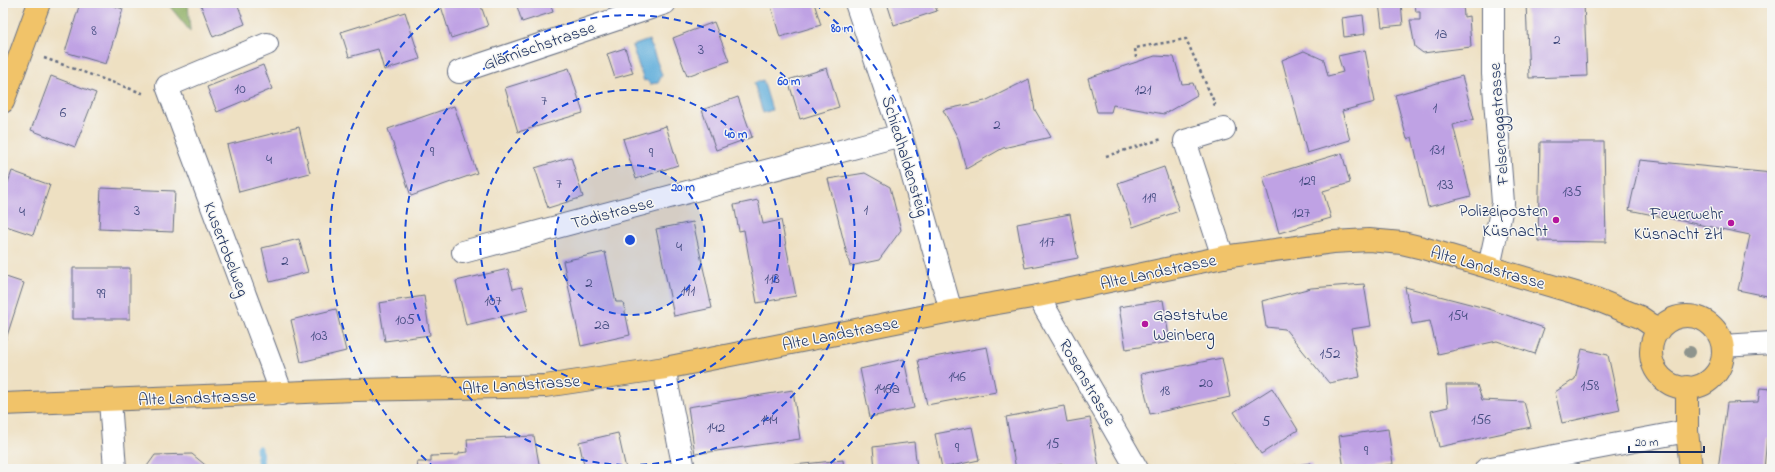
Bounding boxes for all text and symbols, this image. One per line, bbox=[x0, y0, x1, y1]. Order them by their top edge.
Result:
street label: Glärnischstrasse bbox=[480, 15, 599, 77]
house number: 8 bbox=[91, 20, 97, 42]
text: 80 m bbox=[830, 20, 854, 38]
house number: 1a bbox=[1435, 23, 1447, 45]
house number: 2 bbox=[1553, 29, 1561, 51]
house number: 3 bbox=[698, 39, 704, 61]
street label: Felseneggstrasse bbox=[1483, 61, 1518, 187]
text: 60 m bbox=[777, 73, 801, 91]
house number: 10 bbox=[234, 78, 246, 100]
house number: 121 bbox=[1135, 79, 1152, 101]
house number: 7 bbox=[541, 90, 547, 112]
street label: Schiedhaldensteig bbox=[872, 93, 935, 221]
house number: 1 bbox=[1433, 97, 1438, 119]
house number: 6 bbox=[60, 102, 67, 124]
house number: 2 bbox=[993, 114, 1001, 136]
text: 40 m bbox=[724, 126, 748, 144]
house number: 131 bbox=[1429, 139, 1445, 161]
house number: 9 bbox=[430, 141, 435, 163]
house number: 9 bbox=[649, 142, 654, 164]
house number: 4 bbox=[266, 149, 272, 171]
house number: 129 bbox=[1299, 170, 1316, 192]
house number: 7 bbox=[556, 173, 562, 195]
house number: 133 bbox=[1436, 174, 1454, 196]
text: 20 m bbox=[670, 179, 695, 197]
house number: 135 bbox=[1562, 181, 1582, 203]
house number: 119 bbox=[1142, 187, 1157, 209]
street label: Tödistrasse bbox=[568, 190, 657, 236]
street label: Kusertobelweg bbox=[194, 199, 255, 301]
house number: 1 bbox=[864, 199, 869, 221]
place label: Polizeiposten Küsnacht bbox=[1459, 199, 1548, 244]
house number: 3 bbox=[134, 200, 140, 222]
house number: 4 bbox=[19, 201, 25, 223]
house number: 127 bbox=[1292, 202, 1310, 224]
place label: Feuerwehr Küsnacht ZH bbox=[1634, 202, 1724, 247]
marker: Polizeiposten Küsnacht bbox=[1551, 215, 1561, 225]
marker: Feuerwehr Küsnacht ZH bbox=[1726, 218, 1736, 228]
house number: 117 bbox=[1039, 231, 1055, 253]
centre of rings bbox=[623, 233, 637, 247]
house number: 4 bbox=[676, 236, 682, 258]
street label: Alte Landstrasse bbox=[1427, 240, 1548, 297]
street label: Alte Landstrasse bbox=[1098, 248, 1219, 297]
house number: 2 bbox=[281, 250, 289, 272]
house number: 113 bbox=[764, 268, 780, 290]
house number: 2 bbox=[585, 272, 593, 294]
house number: 111 bbox=[681, 280, 695, 302]
house number: 99 bbox=[96, 283, 106, 305]
house number: 107 bbox=[484, 290, 502, 312]
place label: Gaststube Weinberg bbox=[1153, 303, 1228, 350]
house number: 154 bbox=[1448, 305, 1468, 327]
house number: 105 bbox=[395, 309, 415, 331]
street label: Alte Landstrasse bbox=[780, 311, 901, 358]
house number: 2a bbox=[594, 314, 610, 336]
marker: Gaststube Weinberg bbox=[1140, 319, 1150, 329]
house number: 103 bbox=[310, 325, 328, 347]
street label: Rosenstrasse bbox=[1052, 335, 1122, 431]
house number: 152 bbox=[1320, 343, 1341, 365]
house number: 146 bbox=[948, 366, 966, 388]
street label: Alte Landstrasse bbox=[461, 369, 581, 402]
house number: 20 bbox=[1199, 372, 1213, 394]
house number: 158 bbox=[1581, 375, 1600, 397]
house number: 146a bbox=[874, 378, 900, 400]
house number: 18 bbox=[1160, 380, 1171, 402]
street label: Alte Landstrasse bbox=[138, 384, 257, 413]
house number: 144 bbox=[760, 409, 778, 431]
house number: 156 bbox=[1471, 409, 1491, 431]
house number: 5 bbox=[1262, 411, 1271, 433]
house number: 142 bbox=[707, 417, 726, 439]
scale bar bbox=[1629, 428, 1704, 454]
house number: 15 bbox=[1046, 433, 1060, 455]
text: 20 m bbox=[1635, 434, 1658, 452]
house number: 9 bbox=[955, 437, 960, 459]
house number: 9 bbox=[1364, 440, 1369, 462]

